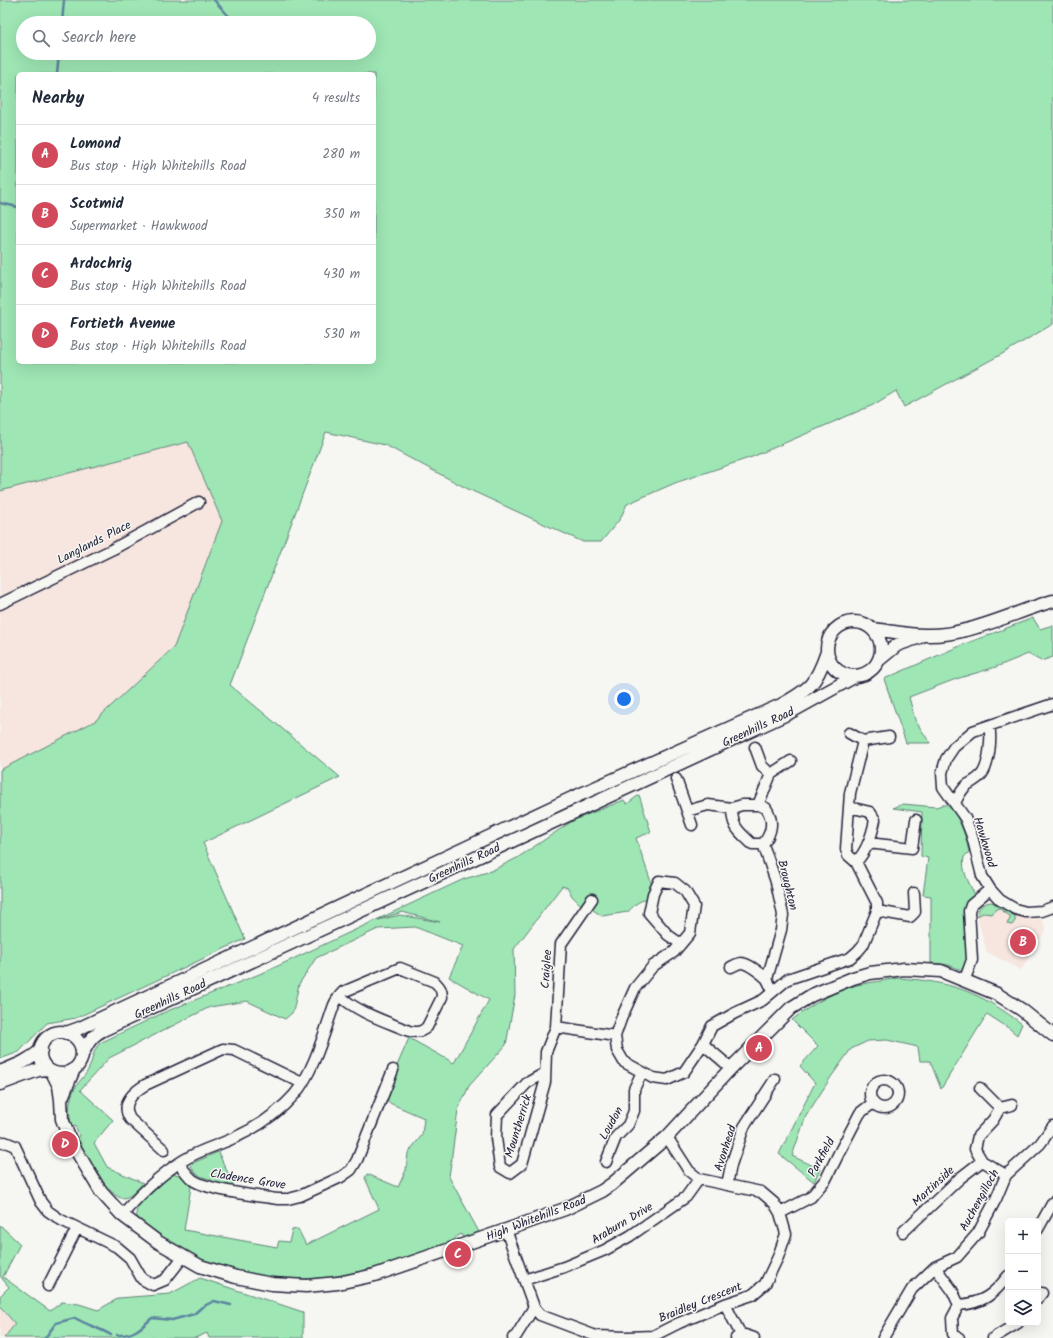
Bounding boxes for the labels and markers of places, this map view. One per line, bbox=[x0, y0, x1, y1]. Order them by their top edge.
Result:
pin: B bbox=[1010, 927, 1036, 957]
pin: A bbox=[746, 1033, 772, 1063]
pin: D bbox=[52, 1129, 78, 1159]
pin: C bbox=[445, 1239, 471, 1269]

